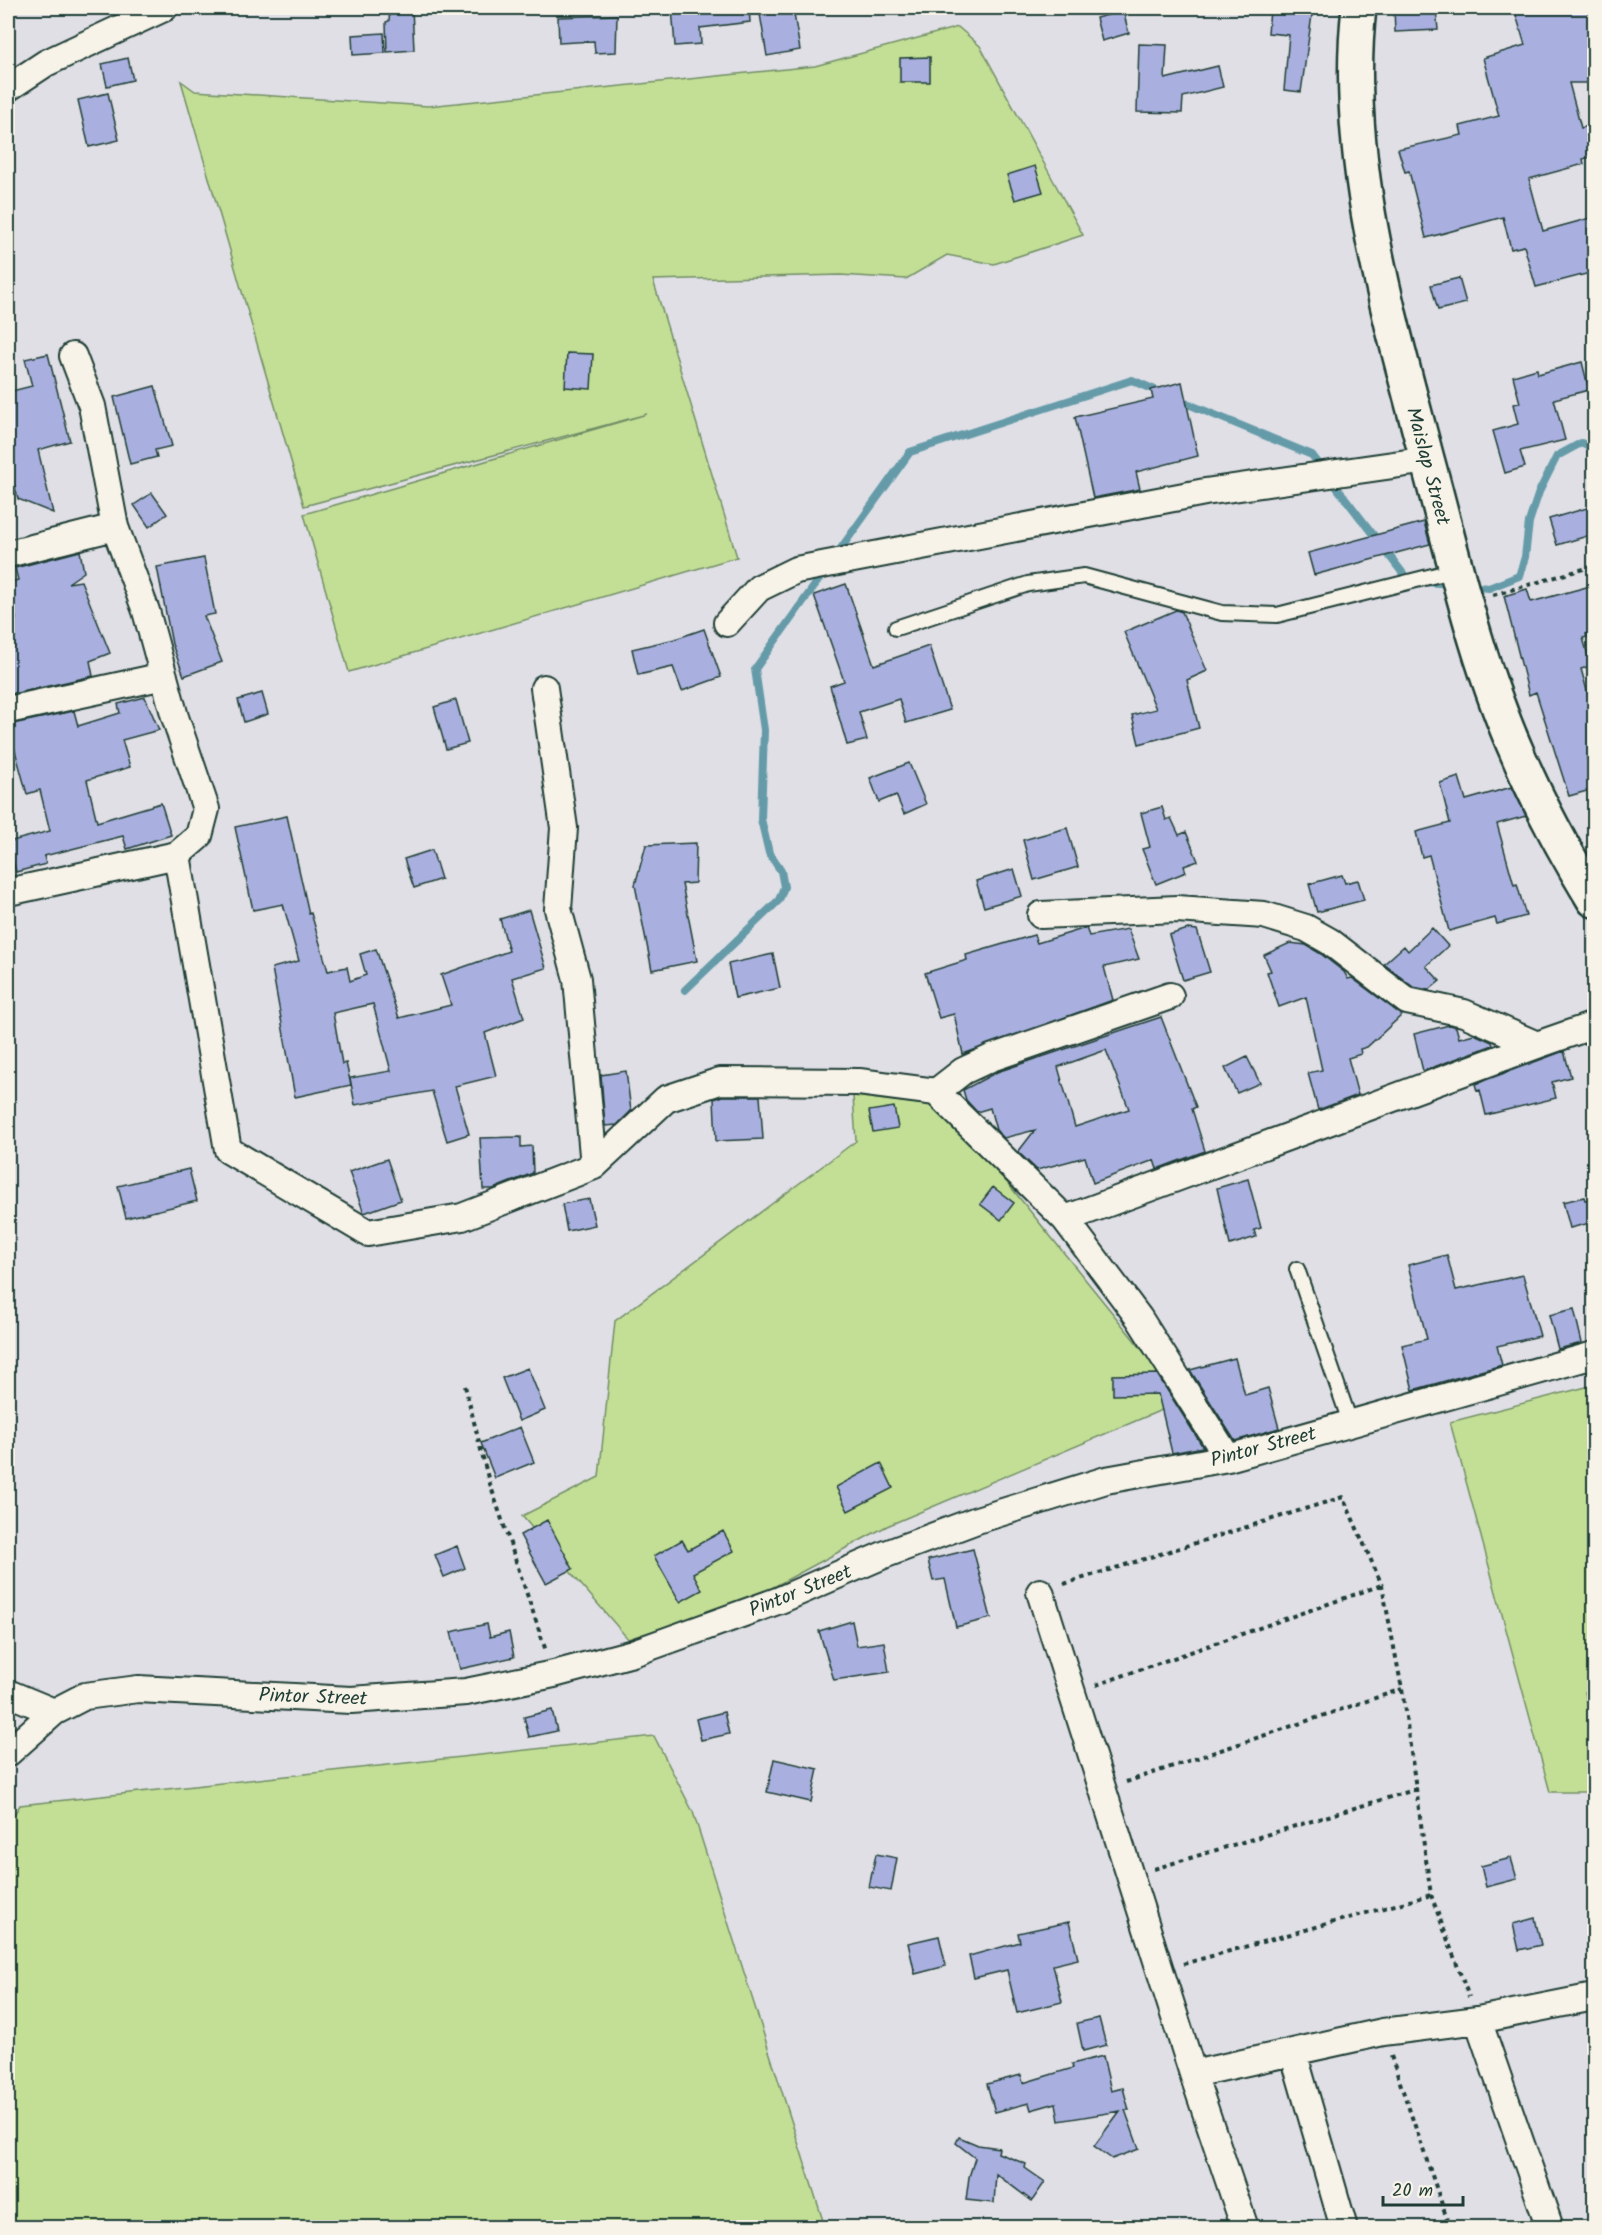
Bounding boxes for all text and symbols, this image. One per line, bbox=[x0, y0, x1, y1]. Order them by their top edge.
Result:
street label: Maislap Street bbox=[1396, 404, 1458, 529]
street label: Pintor Street bbox=[1207, 1418, 1320, 1477]
street label: Pintor Street bbox=[744, 1557, 857, 1627]
street label: Pintor Street bbox=[258, 1680, 368, 1716]
scale bar bbox=[1383, 2169, 1462, 2207]
text: 20 m bbox=[1392, 2177, 1433, 2206]

